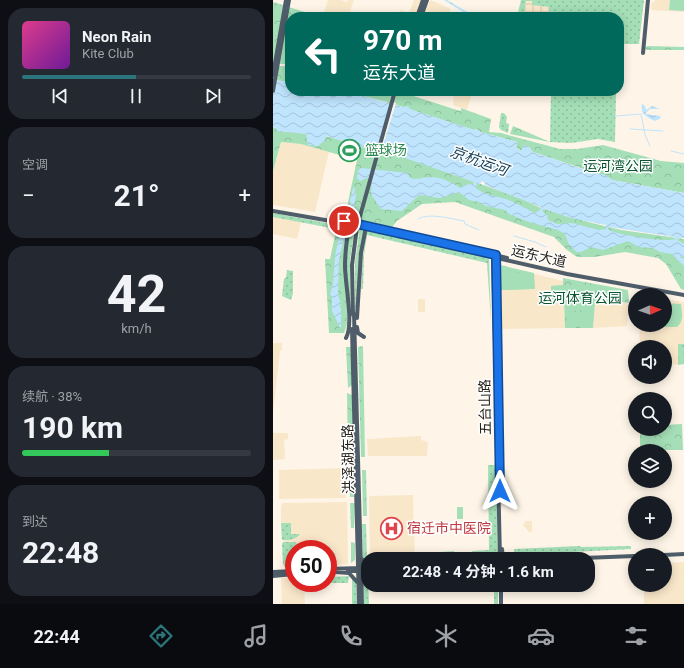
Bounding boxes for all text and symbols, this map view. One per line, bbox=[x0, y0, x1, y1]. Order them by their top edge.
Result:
text: 970 m bbox=[363, 24, 442, 57]
text: Neon Rain bbox=[82, 28, 151, 46]
icon: left bbox=[297, 28, 349, 80]
text: Kite Club bbox=[82, 46, 134, 61]
text: 运东大道 bbox=[363, 62, 435, 83]
icon: previous bbox=[49, 85, 71, 107]
icon: pause bbox=[125, 85, 147, 107]
icon: next bbox=[202, 85, 224, 107]
sports icon: 篮球场 bbox=[336, 137, 362, 163]
place label: 篮球场 bbox=[365, 142, 407, 158]
water label: 京杭运河 bbox=[448, 142, 513, 181]
text: 空调 bbox=[22, 157, 48, 172]
park label: 运河湾公园 bbox=[583, 158, 653, 174]
text: 21° bbox=[113, 178, 160, 213]
text: − bbox=[22, 183, 35, 208]
text: + bbox=[239, 183, 251, 208]
pin bbox=[327, 204, 361, 238]
icon: arrive bbox=[333, 210, 355, 232]
street label: 运东大道 bbox=[510, 242, 568, 270]
text: 42 bbox=[107, 264, 166, 325]
north arrow bbox=[628, 288, 672, 332]
map controls bbox=[628, 288, 672, 592]
park label: 运河体育公园 bbox=[538, 290, 622, 306]
text: km/h bbox=[121, 321, 152, 336]
button: sound bbox=[628, 340, 672, 384]
street label: 五台山路 bbox=[477, 379, 493, 435]
text: 续航 · 38% bbox=[22, 389, 82, 404]
button: search bbox=[628, 392, 672, 436]
text: 190 km bbox=[22, 410, 123, 445]
street label: 洪泽湖东路 bbox=[339, 424, 357, 494]
button: layers bbox=[628, 444, 672, 488]
position arrow bbox=[479, 470, 521, 512]
button: + bbox=[628, 496, 672, 540]
text: 到达 bbox=[22, 514, 48, 529]
hospital icon: 宿迁市中医院 bbox=[379, 515, 405, 541]
place label: 宿迁市中医院 bbox=[407, 520, 491, 536]
text: 22:48 bbox=[22, 535, 99, 570]
speed limit sign: 50 bbox=[285, 540, 337, 592]
button: − bbox=[628, 548, 672, 592]
text: 22:48 · 4 分钟 · 1.6 km bbox=[402, 563, 554, 581]
icon: directions bbox=[147, 622, 175, 650]
icon: music bbox=[242, 622, 270, 650]
icon: phone bbox=[337, 622, 365, 650]
icon: climate bbox=[432, 622, 460, 650]
icon: car bbox=[527, 622, 555, 650]
icon: filters bbox=[622, 622, 650, 650]
text: 22:44 bbox=[34, 626, 80, 647]

